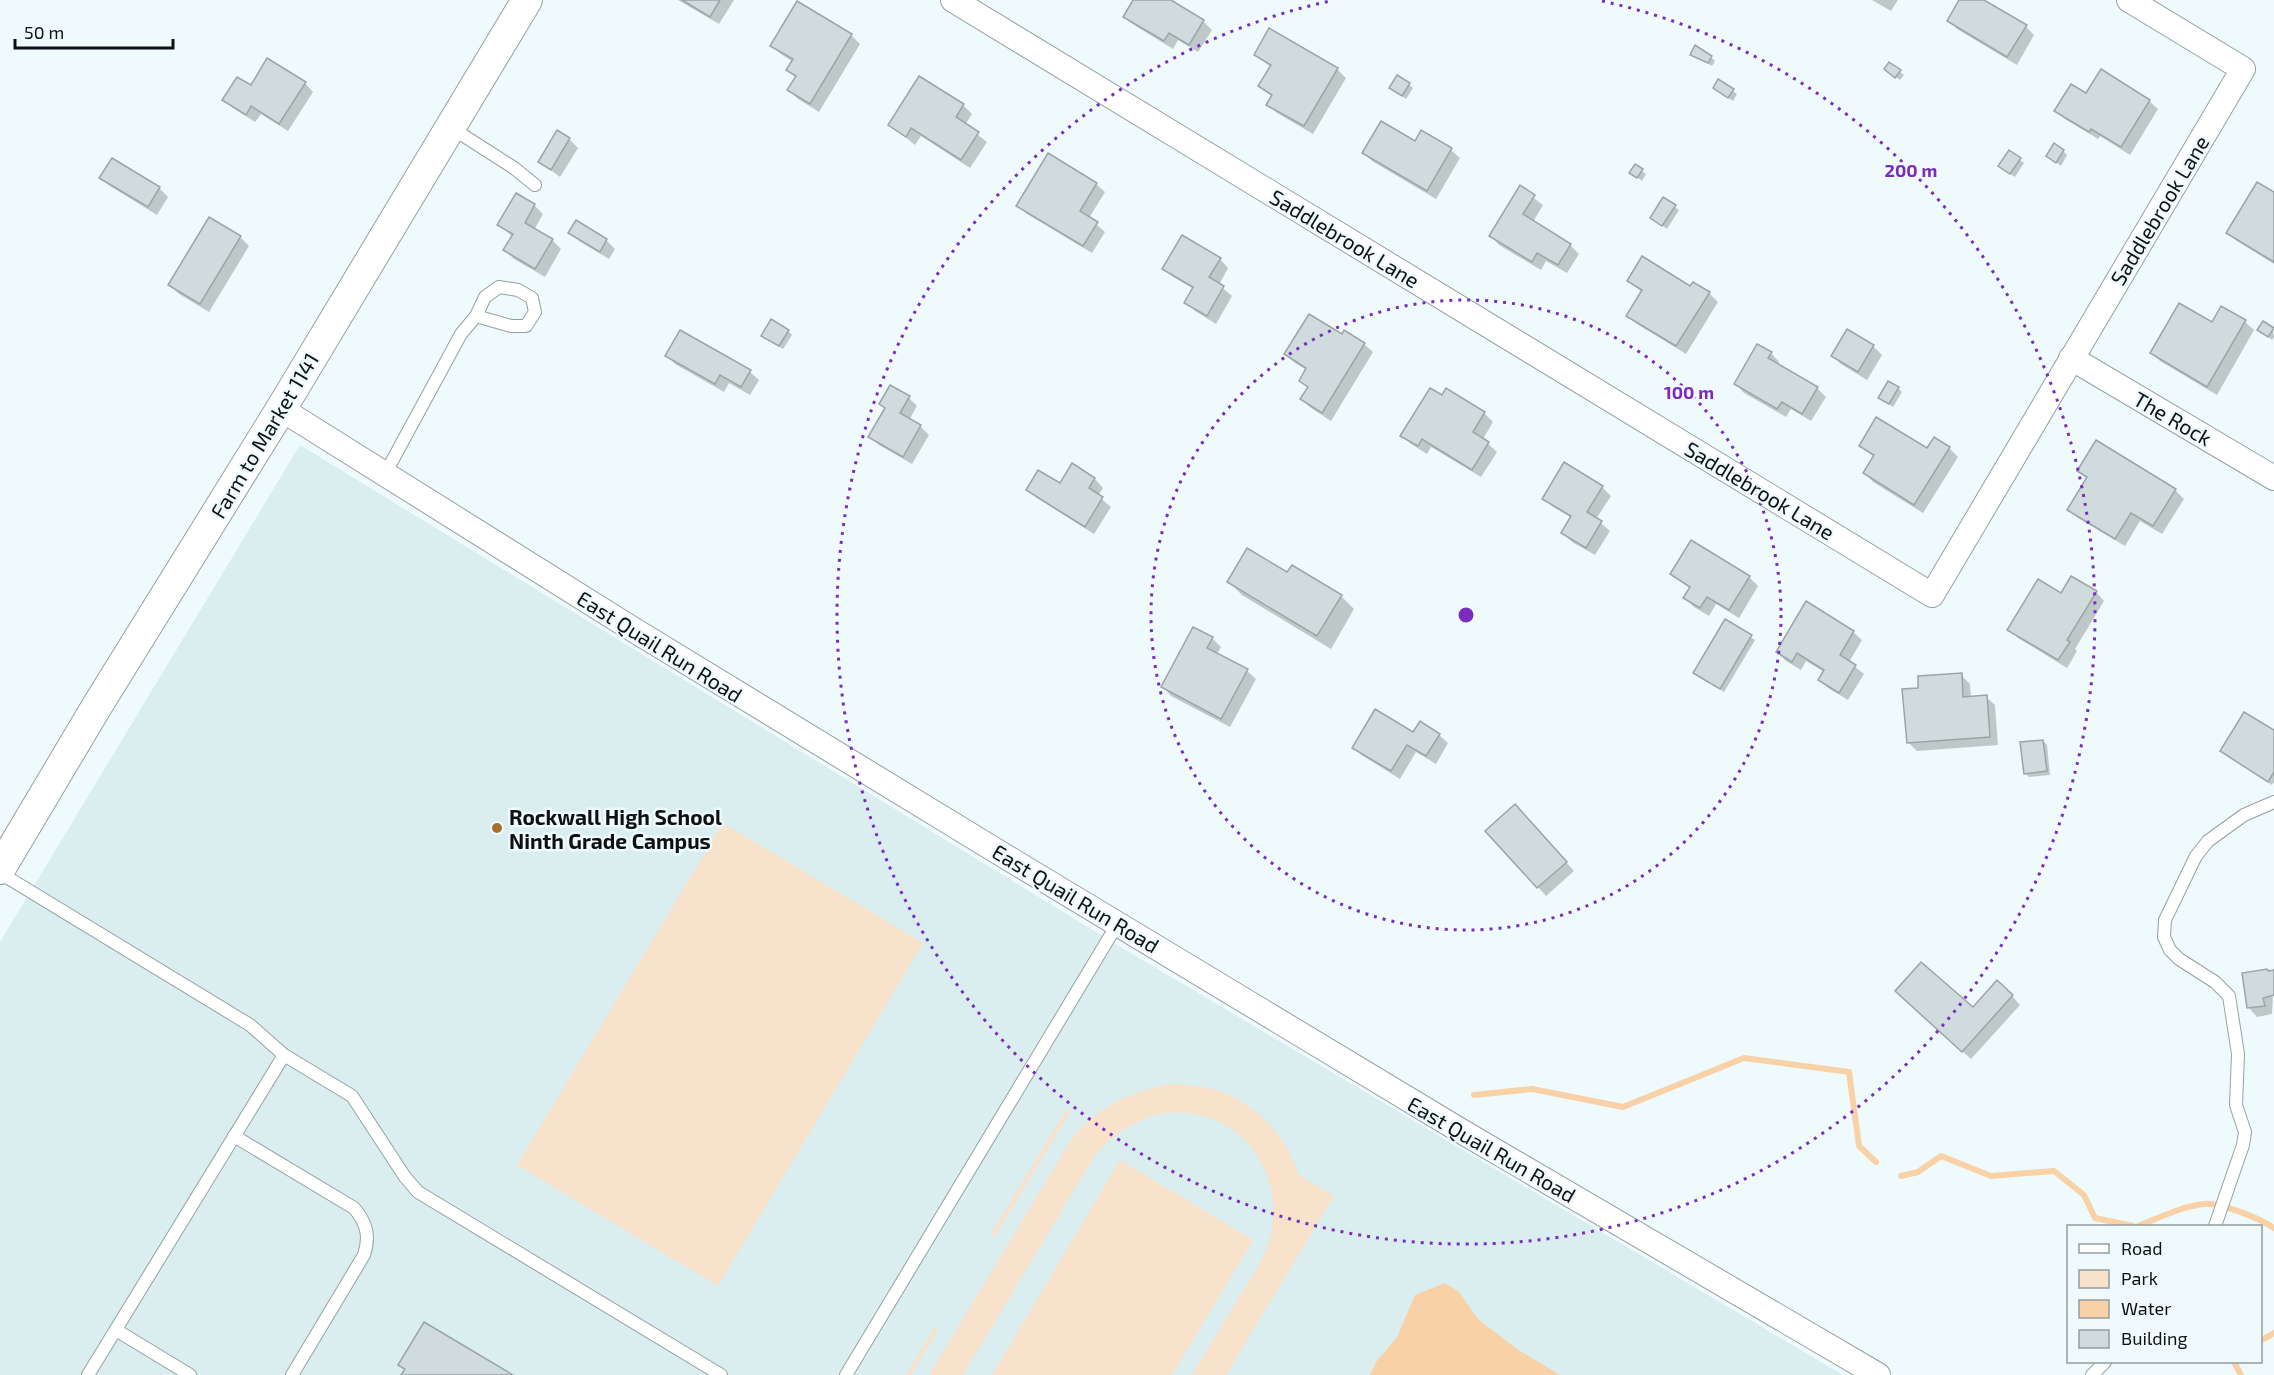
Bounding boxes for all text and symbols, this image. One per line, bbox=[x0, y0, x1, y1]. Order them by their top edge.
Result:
scale bar bbox=[15, 12, 172, 50]
text: 50 m bbox=[24, 21, 64, 43]
street label: Saddlebrook Lane bbox=[2105, 131, 2213, 289]
text: 200 m bbox=[1885, 159, 1937, 181]
street label: Saddlebrook Lane bbox=[1266, 184, 1424, 292]
street label: Farm to Market 1141 bbox=[205, 348, 323, 522]
text: 100 m bbox=[1664, 381, 1714, 403]
street label: The Rock bbox=[2129, 386, 2217, 451]
street label: Saddlebrook Lane bbox=[1681, 436, 1839, 544]
street label: East Quail Run Road bbox=[572, 585, 747, 708]
centre of rings bbox=[1456, 605, 1476, 625]
place label: Rockwall High School Ninth Grade Campus bbox=[509, 804, 722, 853]
marker: Rockwall High School Ninth Grade Campus bbox=[490, 821, 504, 835]
street label: East Quail Run Road bbox=[988, 838, 1164, 959]
street label: East Quail Run Road bbox=[1403, 1091, 1581, 1208]
legend bbox=[2067, 1225, 2262, 1363]
text: Road bbox=[2121, 1237, 2162, 1259]
text: Park bbox=[2121, 1267, 2158, 1289]
text: Water bbox=[2121, 1297, 2171, 1319]
text: Building bbox=[2121, 1327, 2188, 1349]

